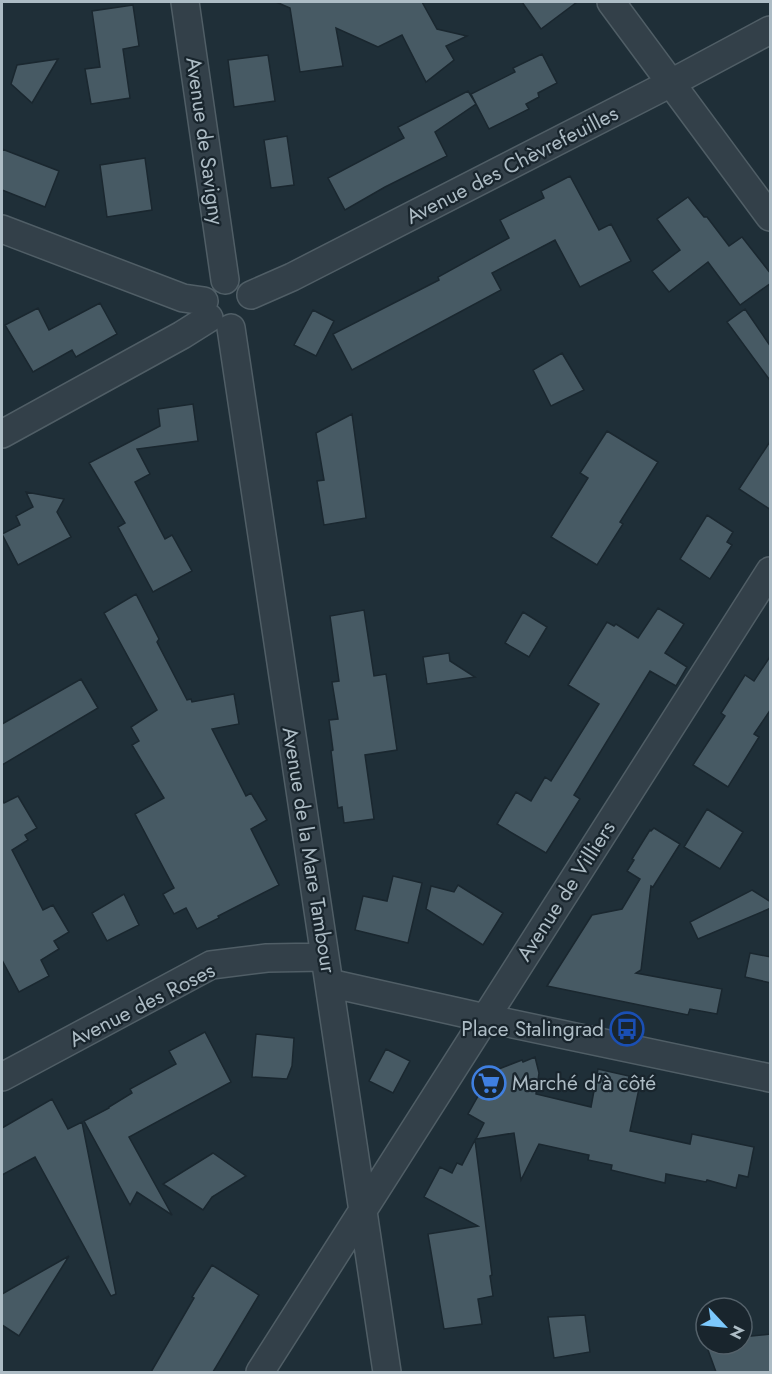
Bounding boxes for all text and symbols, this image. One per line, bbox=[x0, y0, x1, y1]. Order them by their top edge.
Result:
street label: Avenue de Savigny bbox=[178, 55, 232, 228]
street label: Avenue des Chèvrefeuilles bbox=[401, 98, 623, 232]
street label: Avenue de la Mare Tambour bbox=[275, 725, 343, 976]
street label: Avenue de Villiers bbox=[509, 815, 623, 967]
street label: Avenue des Roses bbox=[64, 955, 220, 1055]
bus stop icon: Place Stalingrad bbox=[609, 1011, 645, 1047]
place label: Place Stalingrad bbox=[461, 1014, 604, 1044]
supermarket icon: Marché d'à côté bbox=[471, 1065, 507, 1101]
place label: Marché d'à côté bbox=[512, 1068, 656, 1098]
north arrow bbox=[694, 1296, 754, 1356]
text: N bbox=[724, 1322, 750, 1343]

